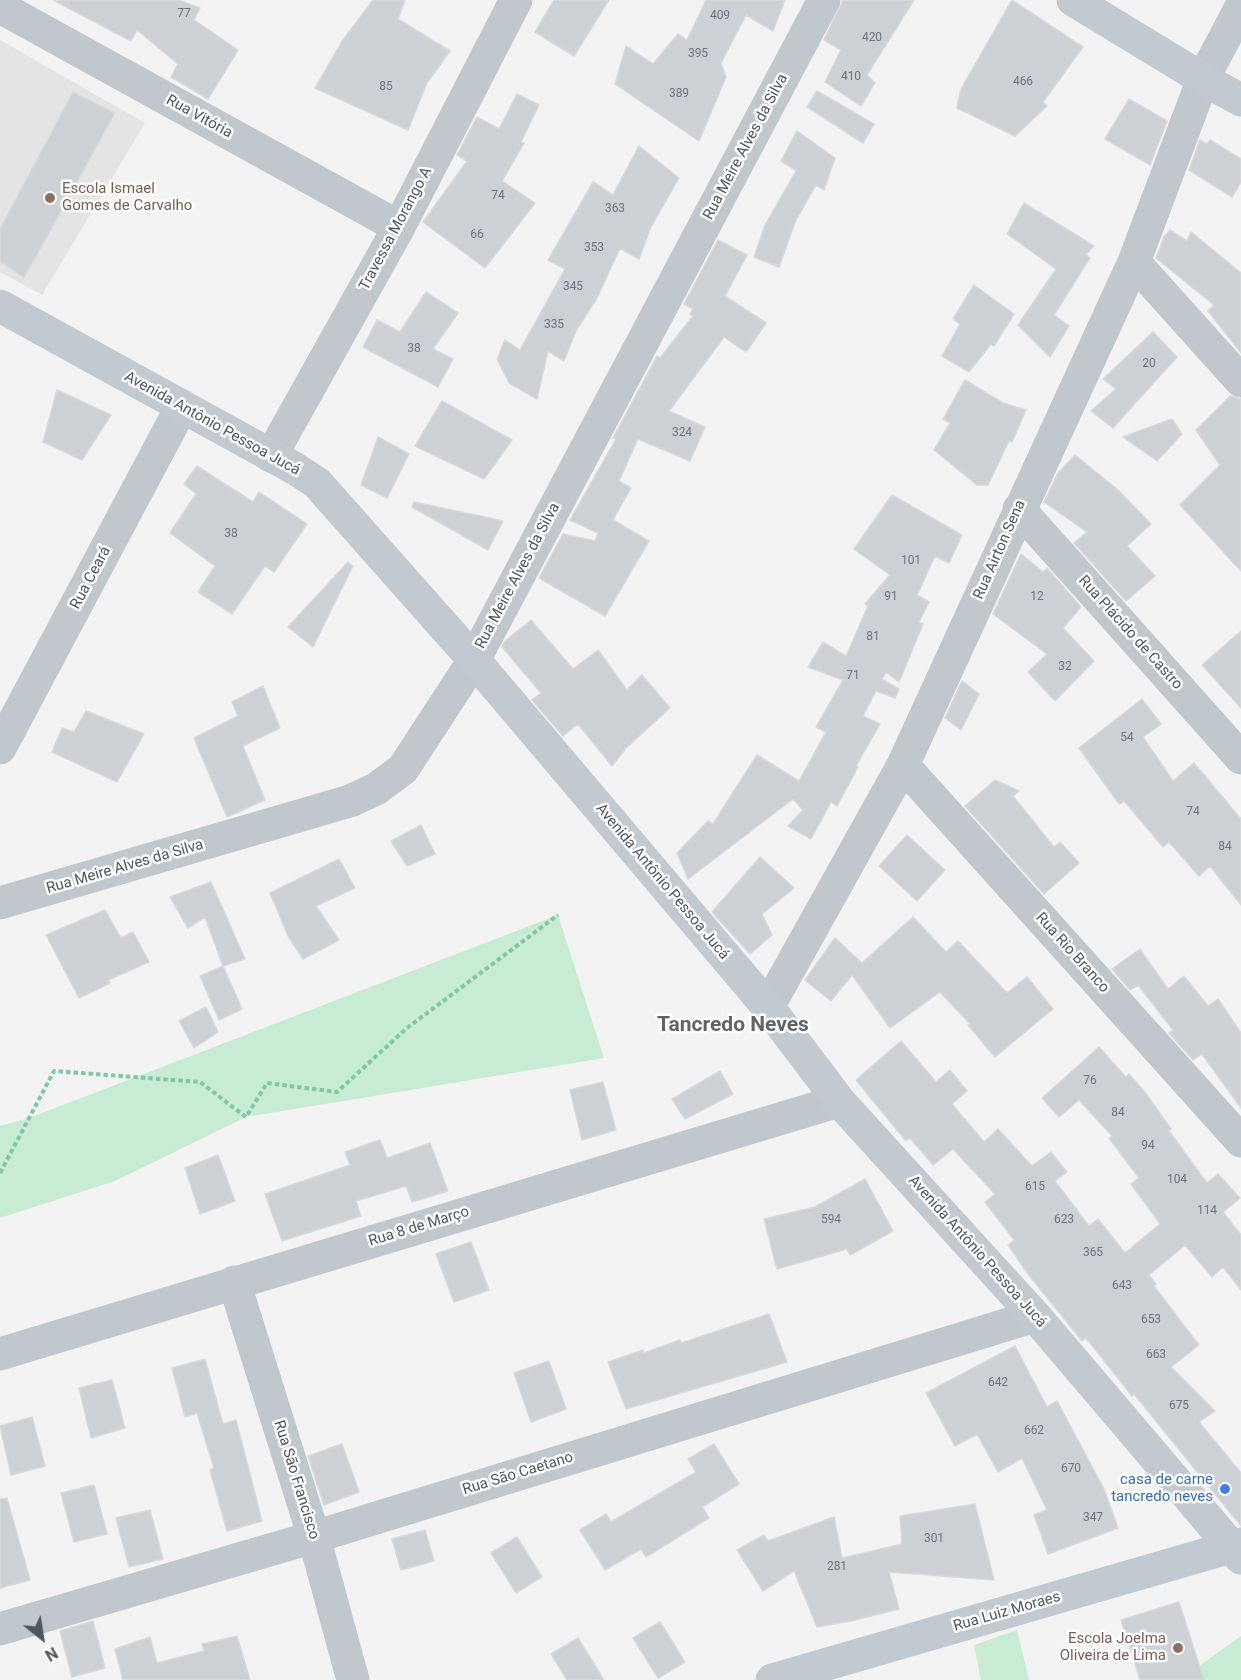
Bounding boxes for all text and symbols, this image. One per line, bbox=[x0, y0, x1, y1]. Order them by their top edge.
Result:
house number: 77 bbox=[177, 7, 191, 21]
house number: 409 bbox=[710, 9, 730, 23]
house number: 420 bbox=[862, 31, 882, 45]
house number: 395 bbox=[688, 47, 708, 61]
house number: 410 bbox=[841, 70, 861, 84]
street label: Rua Meire Alves da Silva bbox=[700, 71, 792, 223]
house number: 466 bbox=[1013, 75, 1033, 89]
house number: 85 bbox=[379, 80, 393, 94]
house number: 389 bbox=[669, 87, 689, 101]
street label: Rua Vitória bbox=[163, 91, 235, 143]
street label: Travessa Morango A bbox=[356, 164, 436, 294]
place label: Escola Ismael Gomes de Carvalho bbox=[62, 180, 192, 215]
house number: 74 bbox=[491, 189, 505, 203]
marker: Escola Ismael Gomes de Carvalho bbox=[43, 191, 57, 205]
house number: 363 bbox=[605, 202, 625, 216]
house number: 66 bbox=[470, 228, 484, 242]
house number: 353 bbox=[584, 241, 604, 255]
house number: 345 bbox=[563, 280, 583, 294]
house number: 335 bbox=[544, 318, 564, 332]
house number: 38 bbox=[407, 342, 421, 356]
house number: 20 bbox=[1142, 357, 1156, 371]
street label: Avenida Antônio Pessoa Jucá bbox=[121, 368, 303, 480]
house number: 324 bbox=[672, 426, 692, 440]
street label: Rua Airton Sena bbox=[970, 498, 1030, 602]
street label: Rua Meire Alves da Silva bbox=[472, 500, 564, 652]
house number: 38 bbox=[224, 527, 238, 541]
street label: Rua Ceará bbox=[67, 544, 115, 612]
house number: 101 bbox=[901, 554, 921, 568]
street label: Rua Plácido de Castro bbox=[1074, 572, 1186, 694]
house number: 91 bbox=[884, 590, 898, 604]
house number: 12 bbox=[1030, 590, 1044, 604]
house number: 81 bbox=[866, 630, 880, 644]
house number: 32 bbox=[1058, 660, 1072, 674]
house number: 71 bbox=[846, 669, 860, 683]
house number: 54 bbox=[1120, 731, 1134, 745]
street label: Avenida Antônio Pessoa Jucá bbox=[591, 800, 733, 964]
house number: 74 bbox=[1186, 805, 1200, 819]
street label: Rua Meire Alves da Silva bbox=[44, 836, 206, 898]
house number: 84 bbox=[1218, 840, 1232, 854]
street label: Rua Rio Branco bbox=[1031, 909, 1113, 997]
district label: Tancredo Neves bbox=[657, 1013, 809, 1039]
house number: 76 bbox=[1083, 1074, 1097, 1088]
house number: 84 bbox=[1111, 1106, 1125, 1120]
house number: 94 bbox=[1141, 1139, 1155, 1153]
street label: Avenida Antônio Pessoa Jucá bbox=[904, 1172, 1050, 1332]
house number: 104 bbox=[1167, 1173, 1187, 1187]
house number: 615 bbox=[1025, 1180, 1045, 1194]
street label: Rua 8 de Março bbox=[367, 1203, 471, 1251]
house number: 114 bbox=[1197, 1204, 1217, 1218]
house number: 594 bbox=[821, 1213, 841, 1227]
house number: 623 bbox=[1054, 1213, 1074, 1227]
house number: 365 bbox=[1083, 1246, 1103, 1260]
house number: 643 bbox=[1112, 1279, 1132, 1293]
house number: 653 bbox=[1141, 1313, 1161, 1327]
house number: 663 bbox=[1146, 1348, 1166, 1362]
house number: 642 bbox=[988, 1376, 1008, 1390]
house number: 675 bbox=[1169, 1399, 1189, 1413]
street label: Rua São Francisco bbox=[269, 1418, 323, 1542]
house number: 662 bbox=[1024, 1424, 1044, 1438]
street label: Rua São Caetano bbox=[461, 1449, 575, 1499]
house number: 670 bbox=[1061, 1462, 1081, 1476]
place label: casa de carne tancredo neves bbox=[1111, 1471, 1213, 1506]
marker: casa de carne tancredo neves bbox=[1218, 1482, 1232, 1496]
house number: 347 bbox=[1083, 1511, 1103, 1525]
house number: 301 bbox=[924, 1532, 944, 1546]
house number: 281 bbox=[827, 1560, 847, 1574]
street label: Rua Luiz Moraes bbox=[951, 1588, 1063, 1636]
north arrow bbox=[12, 1608, 72, 1668]
place label: Escola Joelma Oliveira de Lima bbox=[1060, 1630, 1166, 1665]
marker: Escola Joelma Oliveira de Lima bbox=[1171, 1641, 1185, 1655]
text: N bbox=[42, 1643, 61, 1665]

